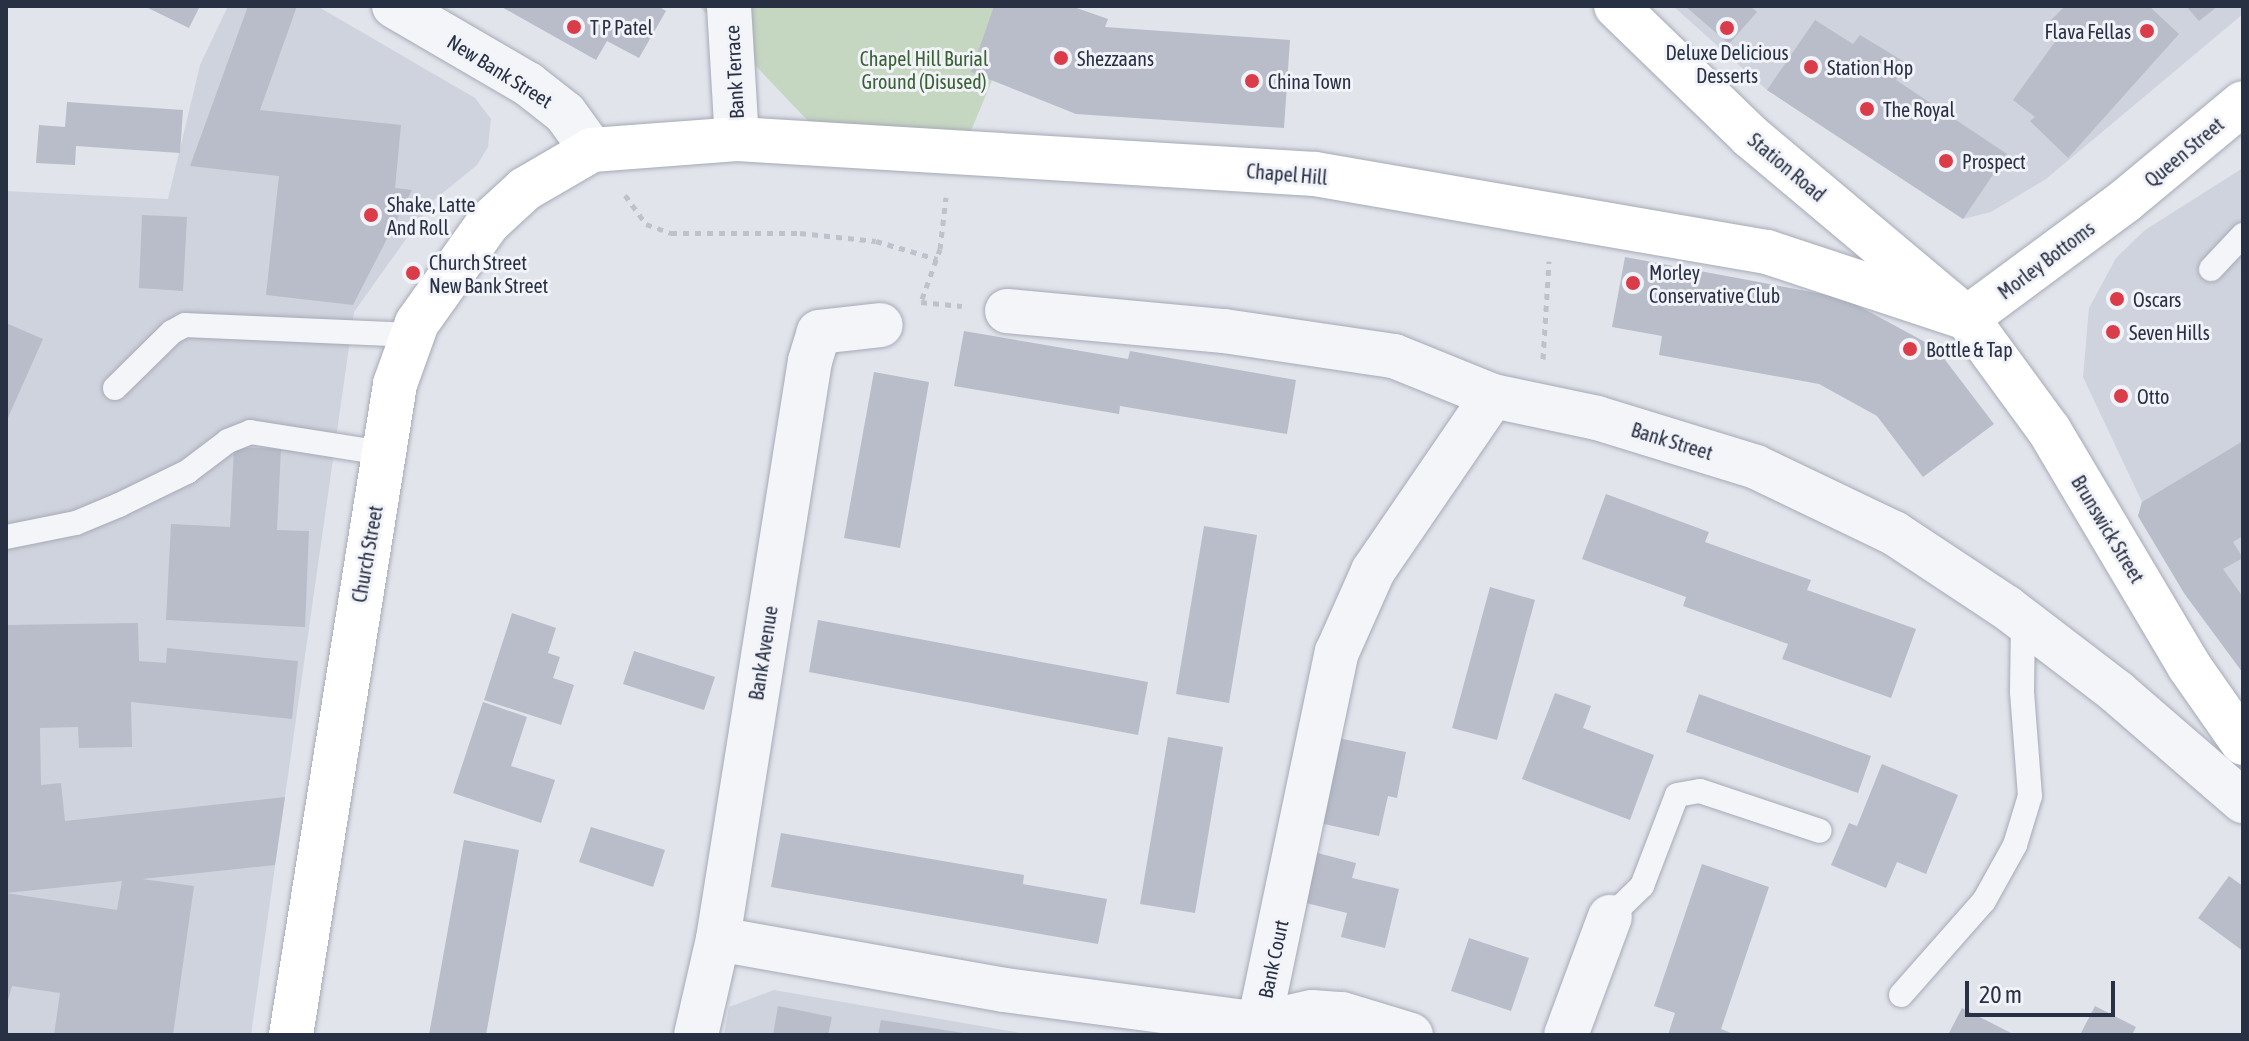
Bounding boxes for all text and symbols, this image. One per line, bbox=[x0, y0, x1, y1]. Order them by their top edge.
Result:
place label: T P Patel bbox=[590, 15, 653, 39]
marker: T P Patel bbox=[565, 18, 583, 36]
marker: Deluxe Delicious Desserts bbox=[1718, 19, 1736, 37]
place label: Flava Fellas bbox=[2045, 19, 2131, 43]
marker: Flava Fellas bbox=[2138, 22, 2156, 40]
street label: Bank Terrace bbox=[720, 25, 748, 119]
street label: New Bank Street bbox=[443, 29, 557, 113]
place label: Deluxe Delicious Desserts bbox=[1665, 40, 1789, 87]
park label: Chapel Hill Burial Ground (Disused) bbox=[860, 46, 988, 93]
place label: Shezzaans bbox=[1077, 46, 1154, 70]
marker: Shezzaans bbox=[1052, 49, 1070, 67]
place label: Station Hop bbox=[1827, 55, 1913, 79]
marker: Station Hop bbox=[1802, 58, 1820, 76]
place label: China Town bbox=[1268, 69, 1351, 93]
marker: China Town bbox=[1243, 72, 1261, 90]
place label: The Royal bbox=[1883, 97, 1955, 121]
marker: The Royal bbox=[1858, 100, 1876, 118]
street label: Queen Street bbox=[2140, 112, 2228, 192]
street label: Station Road bbox=[1743, 128, 1831, 206]
place label: Prospect bbox=[1962, 149, 2026, 173]
marker: Prospect bbox=[1937, 152, 1955, 170]
street label: Chapel Hill bbox=[1245, 158, 1329, 190]
place label: Shake, Latte And Roll bbox=[387, 192, 476, 239]
marker: Shake, Latte And Roll bbox=[362, 206, 380, 224]
street label: Morley Bottoms bbox=[1993, 216, 2099, 304]
place label: Church Street New Bank Street bbox=[429, 250, 548, 297]
place label: Morley Conservative Club bbox=[1649, 260, 1780, 307]
marker: Church Street New Bank Street bbox=[404, 264, 422, 282]
marker: Morley Conservative Club bbox=[1624, 274, 1642, 292]
place label: Oscars bbox=[2133, 287, 2181, 311]
marker: Oscars bbox=[2108, 290, 2126, 308]
place label: Seven Hills bbox=[2129, 320, 2210, 344]
marker: Seven Hills bbox=[2104, 323, 2122, 341]
place label: Bottle & Tap bbox=[1926, 337, 2013, 361]
marker: Bottle & Tap bbox=[1901, 340, 1919, 358]
place label: Otto bbox=[2137, 384, 2169, 408]
marker: Otto bbox=[2112, 387, 2130, 405]
street label: Bank Street bbox=[1628, 417, 1716, 465]
street label: Brunswick Street bbox=[2067, 471, 2149, 587]
street label: Church Street bbox=[347, 504, 387, 604]
street label: Bank Avenue bbox=[744, 604, 782, 702]
street label: Bank Court bbox=[1253, 918, 1293, 1000]
scale bar bbox=[1969, 965, 2119, 1015]
text: 20 m bbox=[1979, 981, 2022, 1008]

